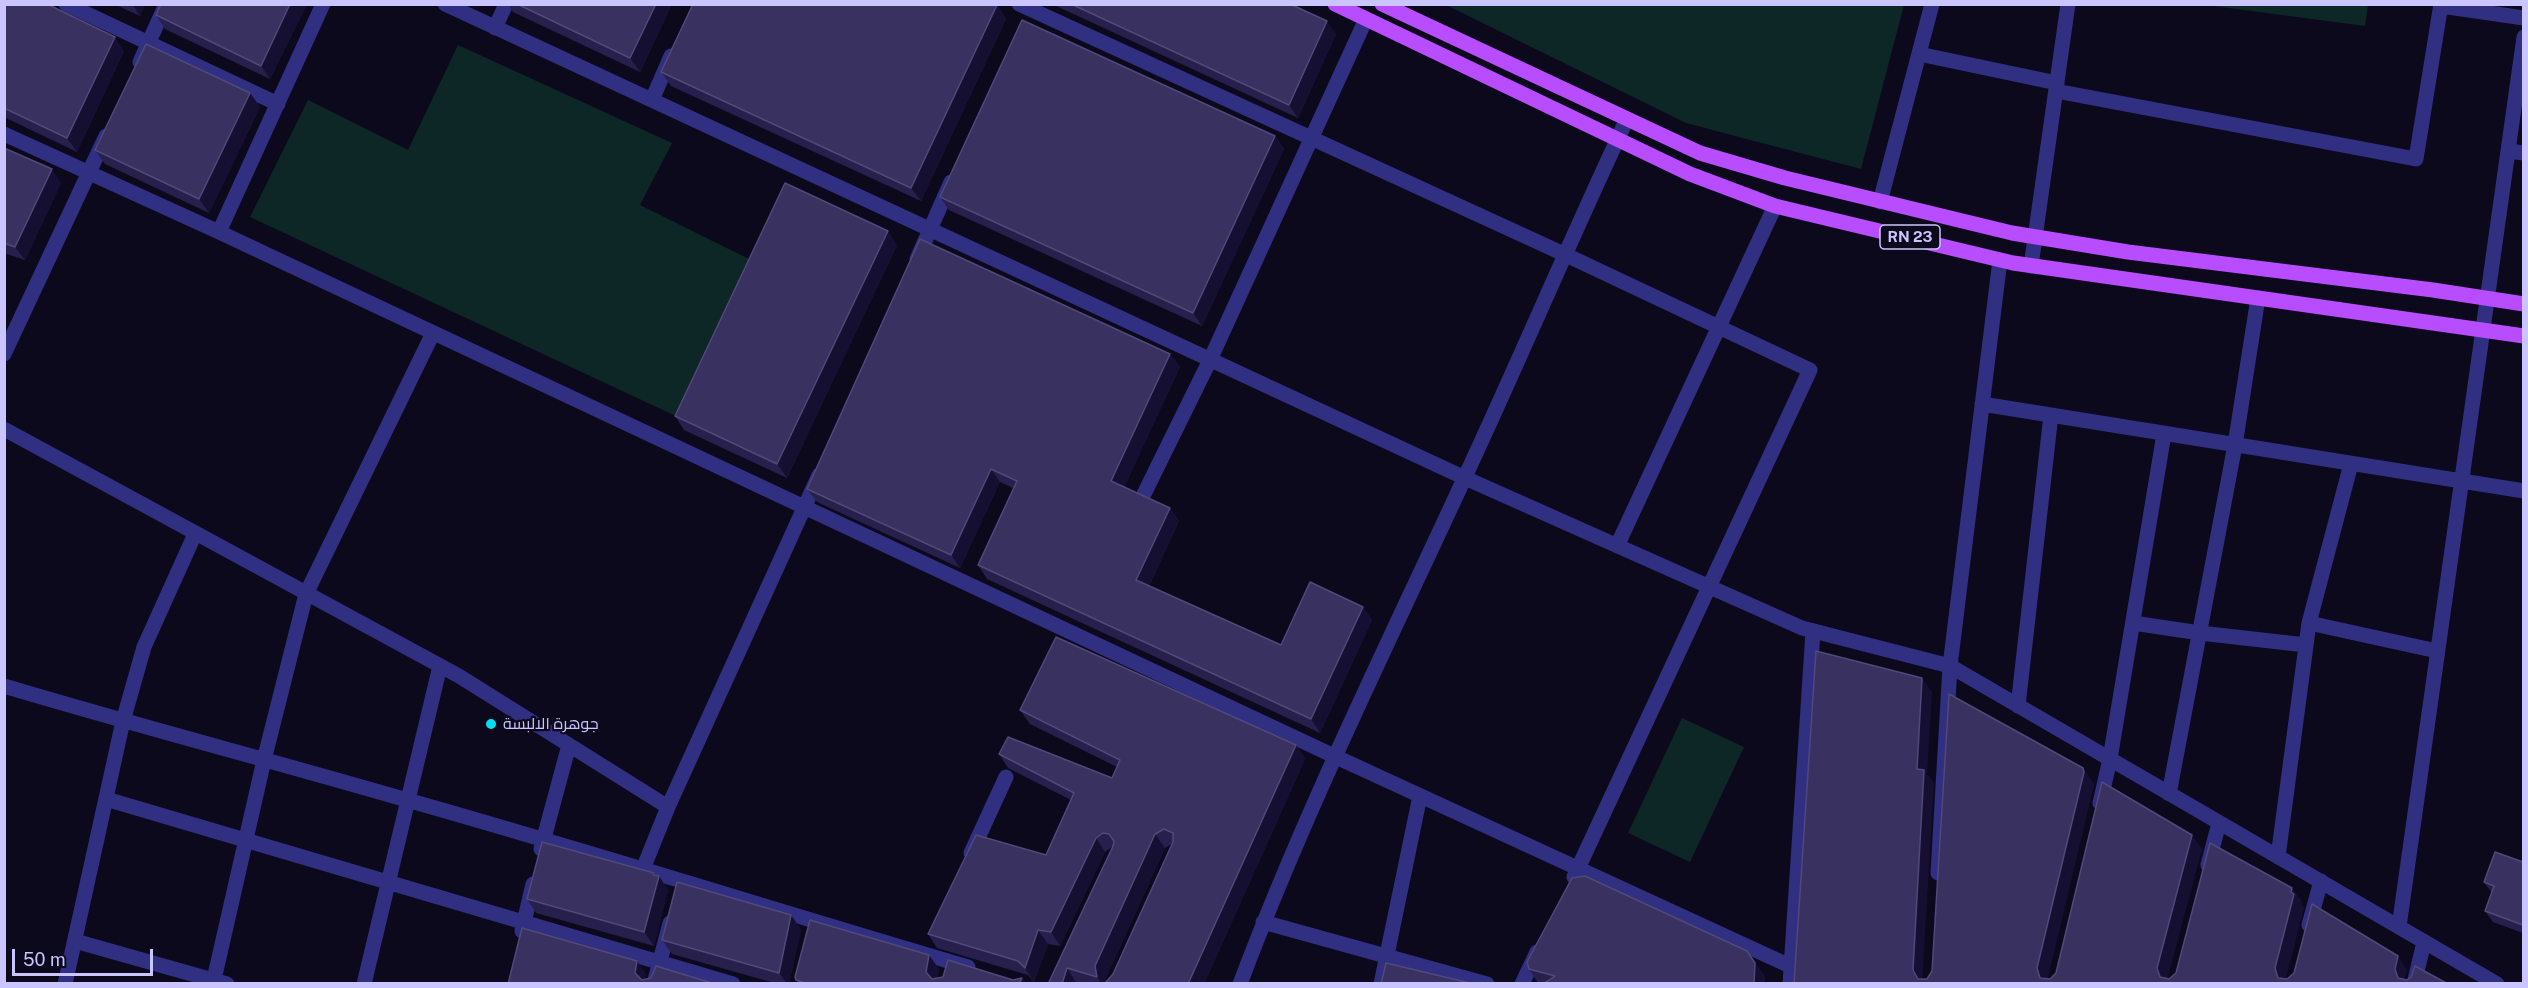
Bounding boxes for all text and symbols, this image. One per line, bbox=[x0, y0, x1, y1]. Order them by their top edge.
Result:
road number: RN 23 bbox=[1880, 225, 1940, 249]
place label: جوهرة الالبسة bbox=[503, 714, 599, 734]
marker: جوهرة الالبسة bbox=[484, 717, 498, 731]
scale bar bbox=[15, 937, 156, 975]
text: 50 m bbox=[23, 949, 66, 970]

